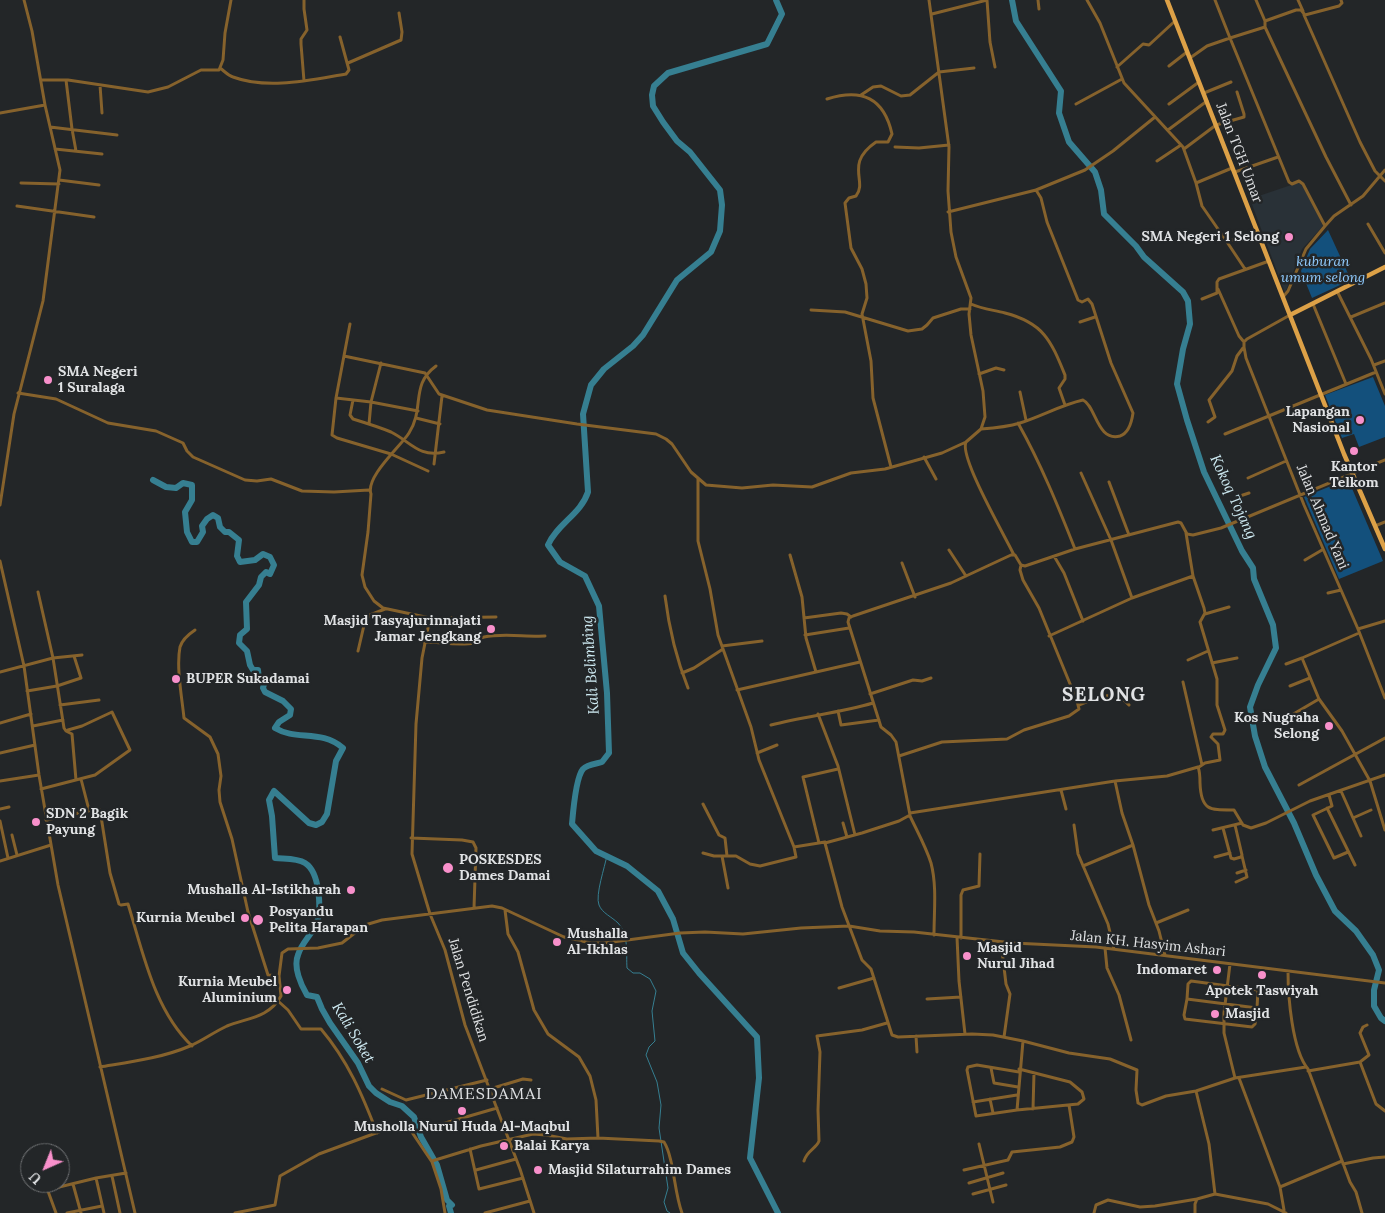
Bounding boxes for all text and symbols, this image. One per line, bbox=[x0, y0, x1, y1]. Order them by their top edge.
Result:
street label: Jalan TGH Umar bbox=[1212, 101, 1266, 205]
place label: SMA Negeri 1 Selong bbox=[1141, 229, 1279, 245]
marker: SMA Negeri 1 Selong bbox=[1283, 231, 1295, 243]
park label: kuburan umum selong bbox=[1281, 254, 1365, 286]
place label: SMA Negeri 1 Suralaga bbox=[58, 364, 138, 397]
marker: SMA Negeri 1 Suralaga bbox=[42, 374, 54, 386]
place label: Lapangan Nasional bbox=[1286, 404, 1350, 437]
marker: Lapangan Nasional bbox=[1354, 414, 1366, 426]
marker: Kantor Telkom bbox=[1348, 445, 1360, 457]
water label: Kokoq Tojang bbox=[1206, 452, 1260, 542]
place label: Kantor Telkom bbox=[1329, 459, 1379, 492]
street label: Jalan Ahmad Yani bbox=[1292, 462, 1352, 572]
place label: Masjid Tasyajurinnajati Jamar Jengkang bbox=[324, 613, 481, 646]
water label: Kali Belimbing bbox=[579, 615, 603, 715]
marker: Masjid Tasyajurinnajati Jamar Jengkang bbox=[485, 623, 497, 635]
place label: BUPER Sukadamai bbox=[186, 671, 310, 687]
marker: BUPER Sukadamai bbox=[170, 673, 182, 685]
district label: SELONG bbox=[1061, 685, 1147, 707]
place label: Kos Nugraha Selong bbox=[1234, 710, 1319, 742]
marker: Kos Nugraha Selong bbox=[1323, 720, 1335, 732]
place label: SDN 2 Bagik Payung bbox=[46, 806, 128, 839]
marker: SDN 2 Bagik Payung bbox=[30, 816, 42, 828]
place label: POSKESDES Dames Damai bbox=[459, 852, 550, 884]
marker: POSKESDES Dames Damai bbox=[441, 861, 455, 875]
place label: Mushalla Al-Istikharah bbox=[187, 882, 341, 898]
marker: Mushalla Al-Istikharah bbox=[345, 884, 357, 896]
place label: Posyandu Pelita Harapan bbox=[269, 904, 368, 936]
place label: Kurnia Meubel bbox=[136, 910, 235, 926]
marker: Kurnia Meubel bbox=[239, 912, 251, 924]
marker: Posyandu Pelita Harapan bbox=[251, 913, 265, 927]
place label: Mushalla Al-Ikhlas bbox=[567, 926, 628, 959]
street label: Jalan KH. Hasyim Ashari bbox=[1070, 927, 1226, 961]
street label: Jalan Pendidikan bbox=[444, 936, 492, 1044]
marker: Mushalla Al-Ikhlas bbox=[551, 936, 563, 948]
place label: Masjid Nurul Jihad bbox=[977, 940, 1055, 972]
marker: Masjid Nurul Jihad bbox=[961, 950, 973, 962]
place label: Indomaret bbox=[1136, 962, 1207, 978]
marker: Indomaret bbox=[1211, 964, 1223, 976]
marker: Apotek Taswiyah bbox=[1256, 969, 1268, 981]
place label: Kurnia Meubel Aluminium bbox=[178, 974, 277, 1006]
place label: Apotek Taswiyah bbox=[1205, 983, 1319, 999]
marker: Kurnia Meubel Aluminium bbox=[281, 984, 293, 996]
water label: Kali Soket bbox=[328, 999, 378, 1067]
place label: Masjid bbox=[1225, 1006, 1270, 1022]
marker: Masjid bbox=[1209, 1008, 1221, 1020]
district label: DAMESDAMAI bbox=[424, 1084, 544, 1104]
marker: Musholla Nurul Huda Al-Maqbul bbox=[456, 1105, 468, 1117]
place label: Musholla Nurul Huda Al-Maqbul bbox=[354, 1119, 570, 1135]
place label: Balai Karya bbox=[514, 1138, 590, 1154]
marker: Balai Karya bbox=[498, 1140, 510, 1152]
north arrow bbox=[20, 1143, 70, 1193]
place label: Masjid Silaturrahim Dames bbox=[548, 1162, 731, 1178]
marker: Masjid Silaturrahim Dames bbox=[532, 1164, 544, 1176]
text: U bbox=[25, 1168, 45, 1188]

